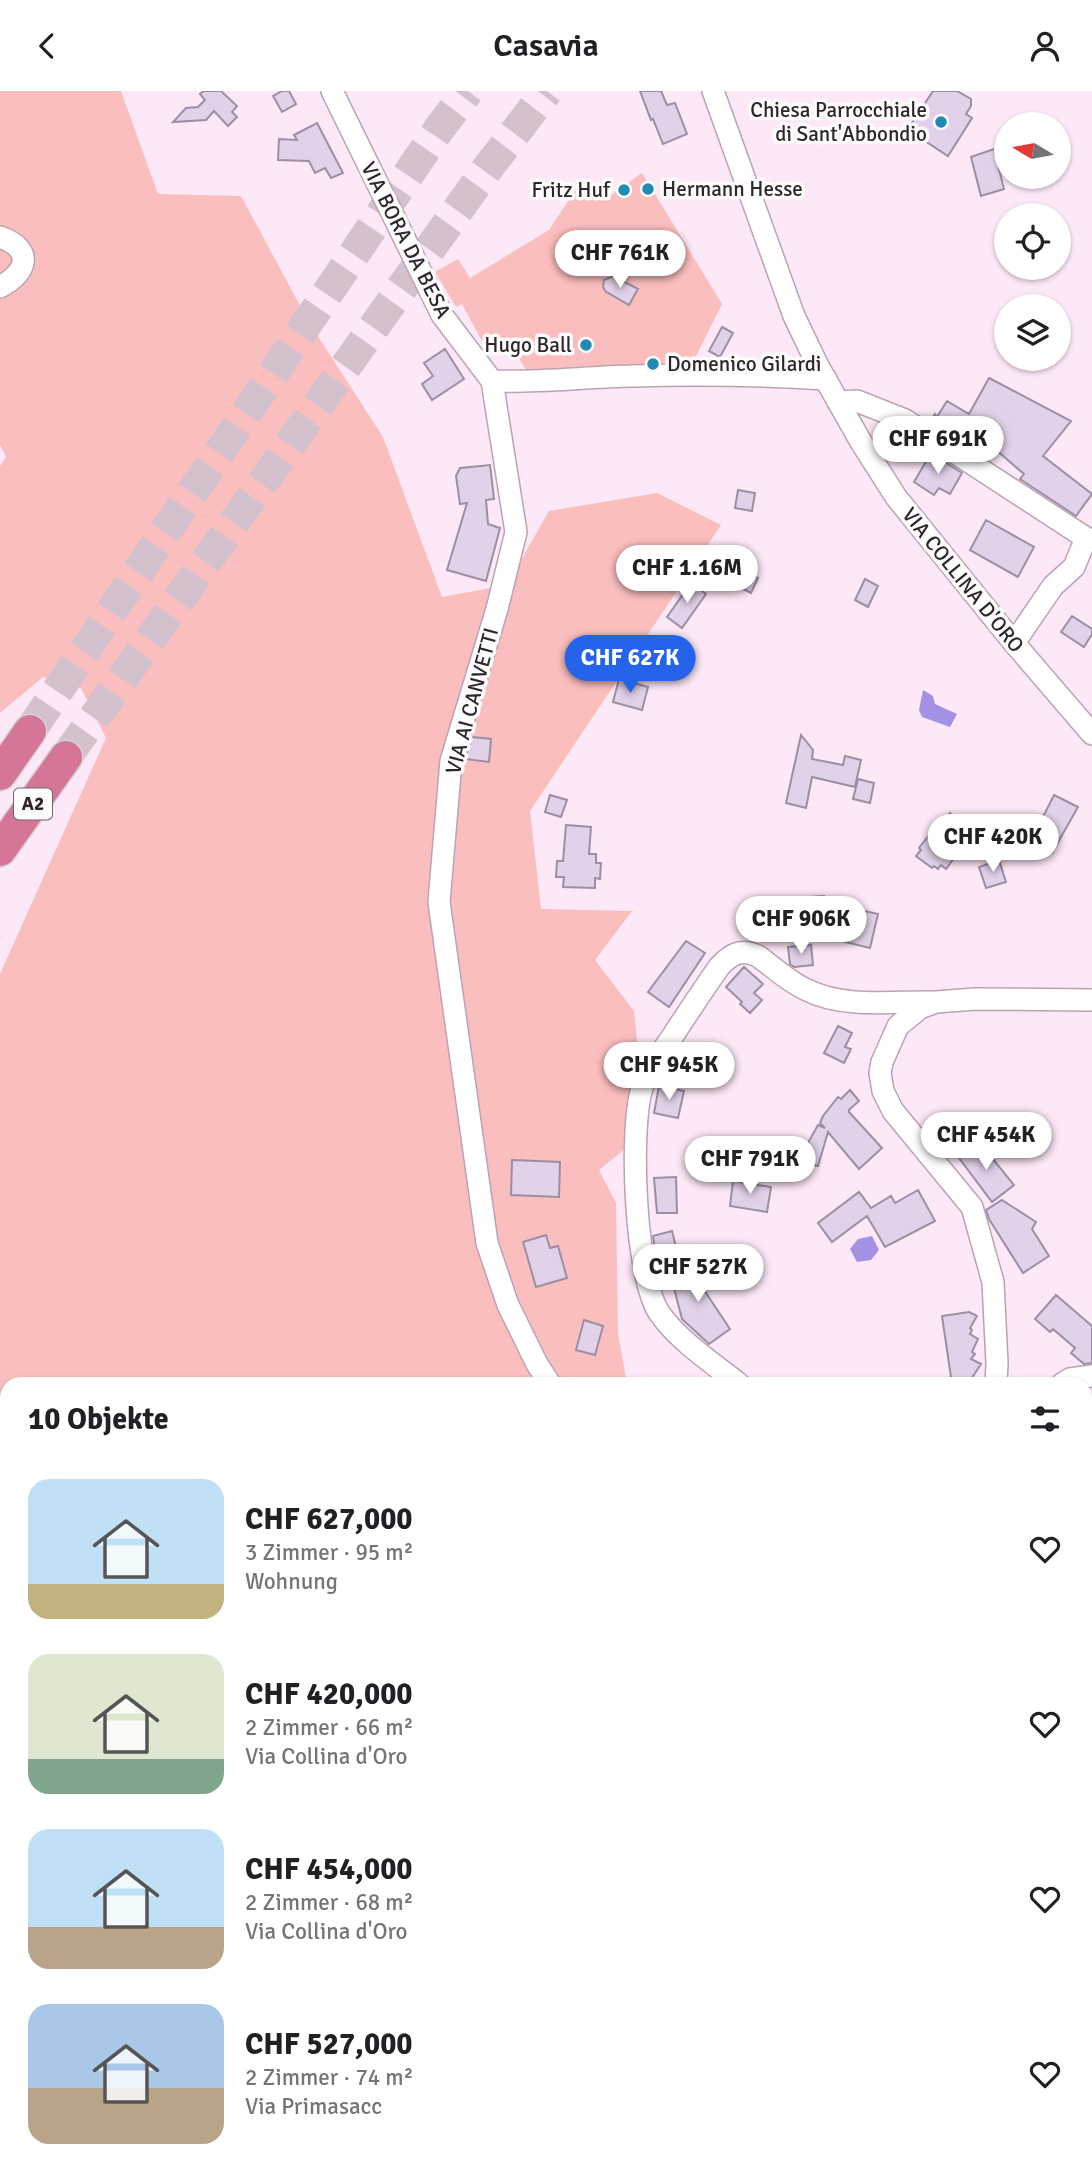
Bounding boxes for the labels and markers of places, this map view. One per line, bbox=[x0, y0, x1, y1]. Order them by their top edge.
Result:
place label: Chiesa Parrocchiale di Sant'Abbondio bbox=[750, 97, 927, 147]
marker: Chiesa Parrocchiale di Sant'Abbondio bbox=[933, 114, 949, 130]
place label: Hermann Hesse bbox=[662, 176, 803, 202]
place label: Fritz Huf bbox=[532, 177, 611, 203]
marker: Hermann Hesse bbox=[640, 181, 656, 197]
marker: Fritz Huf bbox=[616, 182, 632, 198]
pin: CHF 761K bbox=[548, 231, 692, 290]
place label: Hugo Ball bbox=[484, 332, 572, 358]
marker: Hugo Ball bbox=[578, 337, 594, 353]
place label: Domenico Gilardi bbox=[667, 351, 822, 377]
marker: Domenico Gilardi bbox=[645, 356, 661, 372]
pin: CHF 691K bbox=[866, 417, 1010, 476]
pin: CHF 1.16M bbox=[607, 545, 767, 605]
pin: CHF 627K bbox=[558, 635, 702, 695]
pin: CHF 420K bbox=[921, 815, 1065, 874]
pin: CHF 906K bbox=[729, 897, 873, 956]
pin: CHF 945K bbox=[597, 1042, 741, 1102]
pin: CHF 454K bbox=[914, 1112, 1058, 1172]
pin: CHF 791K bbox=[678, 1137, 822, 1196]
pin: CHF 527K bbox=[626, 1245, 770, 1304]

